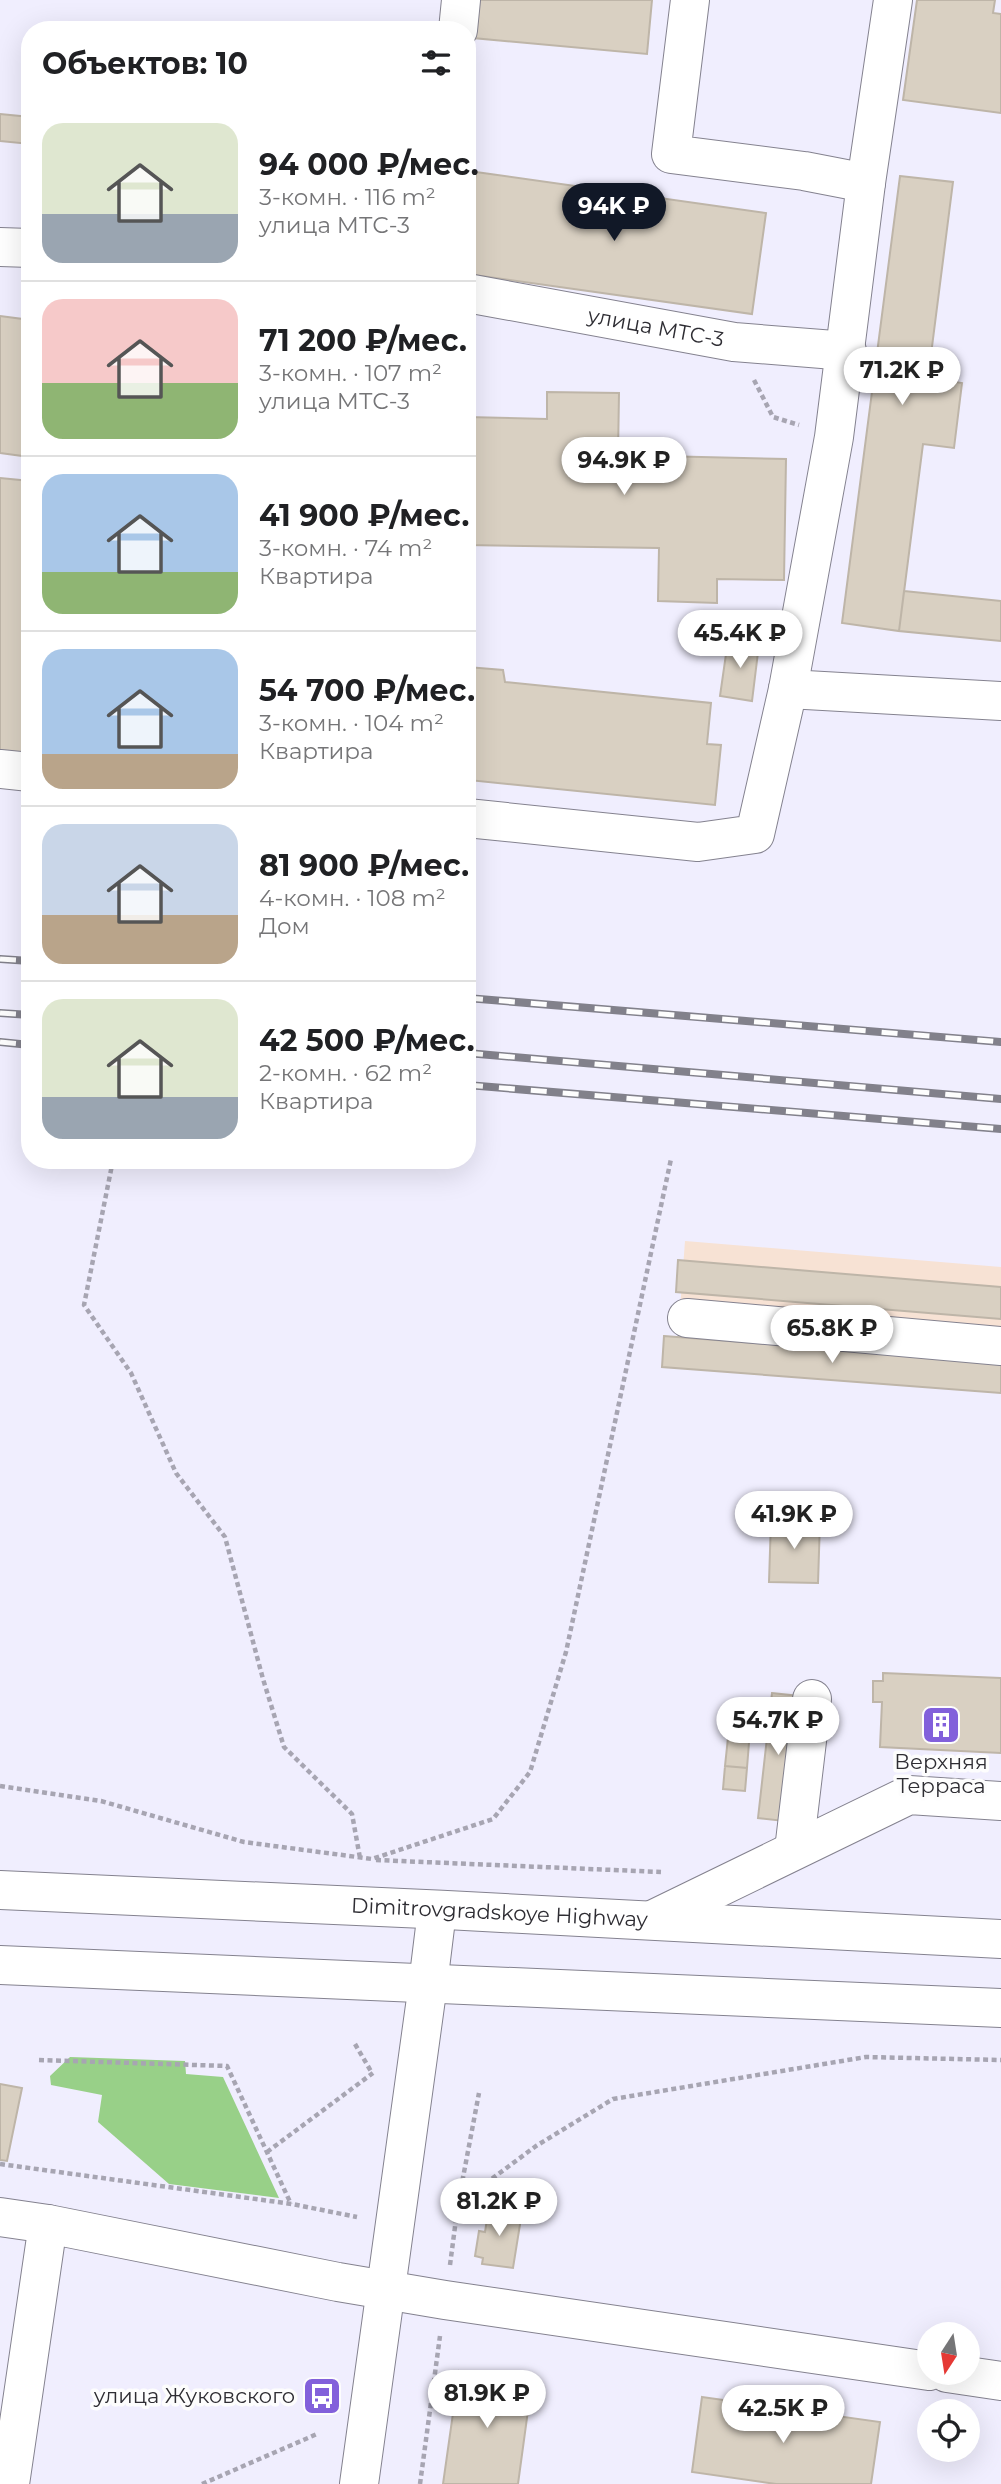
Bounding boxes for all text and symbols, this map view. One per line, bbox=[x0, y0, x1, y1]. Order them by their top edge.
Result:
icon: filters bbox=[417, 44, 455, 82]
text: Объектов: 10 bbox=[42, 45, 248, 82]
text: 94 000 ₽/мес. bbox=[259, 146, 479, 183]
icon: home bbox=[98, 151, 182, 235]
text: 3-комн. · 116 m² bbox=[259, 183, 436, 211]
pin: 94K ₽ bbox=[565, 184, 663, 243]
text: 94K ₽ bbox=[578, 192, 650, 220]
text: улица МТС-3 bbox=[259, 211, 410, 239]
street label: улица МТС-3 bbox=[585, 302, 726, 352]
text: 71 200 ₽/мес. bbox=[259, 322, 467, 359]
icon: home bbox=[98, 327, 182, 411]
pin: 71.2K ₽ bbox=[837, 348, 967, 407]
text: 71.2K ₽ bbox=[860, 356, 944, 384]
text: 3-комн. · 107 m² bbox=[259, 359, 442, 387]
text: улица МТС-3 bbox=[259, 387, 410, 415]
pin: 94.9K ₽ bbox=[559, 438, 689, 497]
text: 94.9K ₽ bbox=[577, 446, 671, 474]
text: 41 900 ₽/мес. bbox=[259, 497, 469, 534]
icon: home bbox=[98, 502, 182, 586]
text: 3-комн. · 74 m² bbox=[259, 534, 432, 562]
text: Квартира bbox=[259, 562, 373, 590]
pin: 45.4K ₽ bbox=[675, 610, 805, 670]
text: 45.4K ₽ bbox=[694, 619, 786, 647]
text: 54 700 ₽/мес. bbox=[259, 672, 475, 709]
icon: home bbox=[98, 677, 182, 761]
text: 3-комн. · 104 m² bbox=[259, 709, 444, 737]
text: Квартира bbox=[259, 737, 373, 765]
text: 81 900 ₽/мес. bbox=[259, 847, 469, 884]
icon: home bbox=[98, 852, 182, 936]
text: 4-комн. · 108 m² bbox=[259, 884, 446, 912]
text: Дом bbox=[259, 912, 310, 940]
text: 42 500 ₽/мес. bbox=[259, 1022, 475, 1059]
icon: home bbox=[98, 1027, 182, 1111]
text: 2-комн. · 62 m² bbox=[259, 1059, 432, 1087]
text: Квартира bbox=[259, 1087, 373, 1115]
pin: 65.8K ₽ bbox=[767, 1306, 897, 1365]
text: 65.8K ₽ bbox=[786, 1314, 878, 1342]
pin: 41.9K ₽ bbox=[729, 1492, 859, 1551]
text: 41.9K ₽ bbox=[751, 1500, 837, 1528]
pin: 54.7K ₽ bbox=[713, 1698, 843, 1757]
building icon: Верхняя Терраса bbox=[920, 1704, 962, 1746]
text: 54.7K ₽ bbox=[732, 1706, 824, 1734]
place label: Верхняя Терраса bbox=[894, 1749, 988, 1798]
street label: Dimitrovgradskoye Highway bbox=[351, 1893, 649, 1932]
pin: 81.2K ₽ bbox=[434, 2178, 564, 2238]
text: 81.2K ₽ bbox=[456, 2187, 542, 2215]
north arrow bbox=[917, 2322, 980, 2385]
map controls bbox=[917, 2322, 980, 2462]
pin: 81.9K ₽ bbox=[422, 2370, 552, 2430]
bus stop icon: улица Жуковского bbox=[301, 2375, 343, 2417]
text: 81.9K ₽ bbox=[444, 2379, 530, 2407]
place label: улица Жуковского bbox=[93, 2383, 295, 2408]
pin: 42.5K ₽ bbox=[718, 2386, 848, 2445]
text: 42.5K ₽ bbox=[738, 2394, 828, 2422]
button: locate bbox=[917, 2399, 980, 2462]

